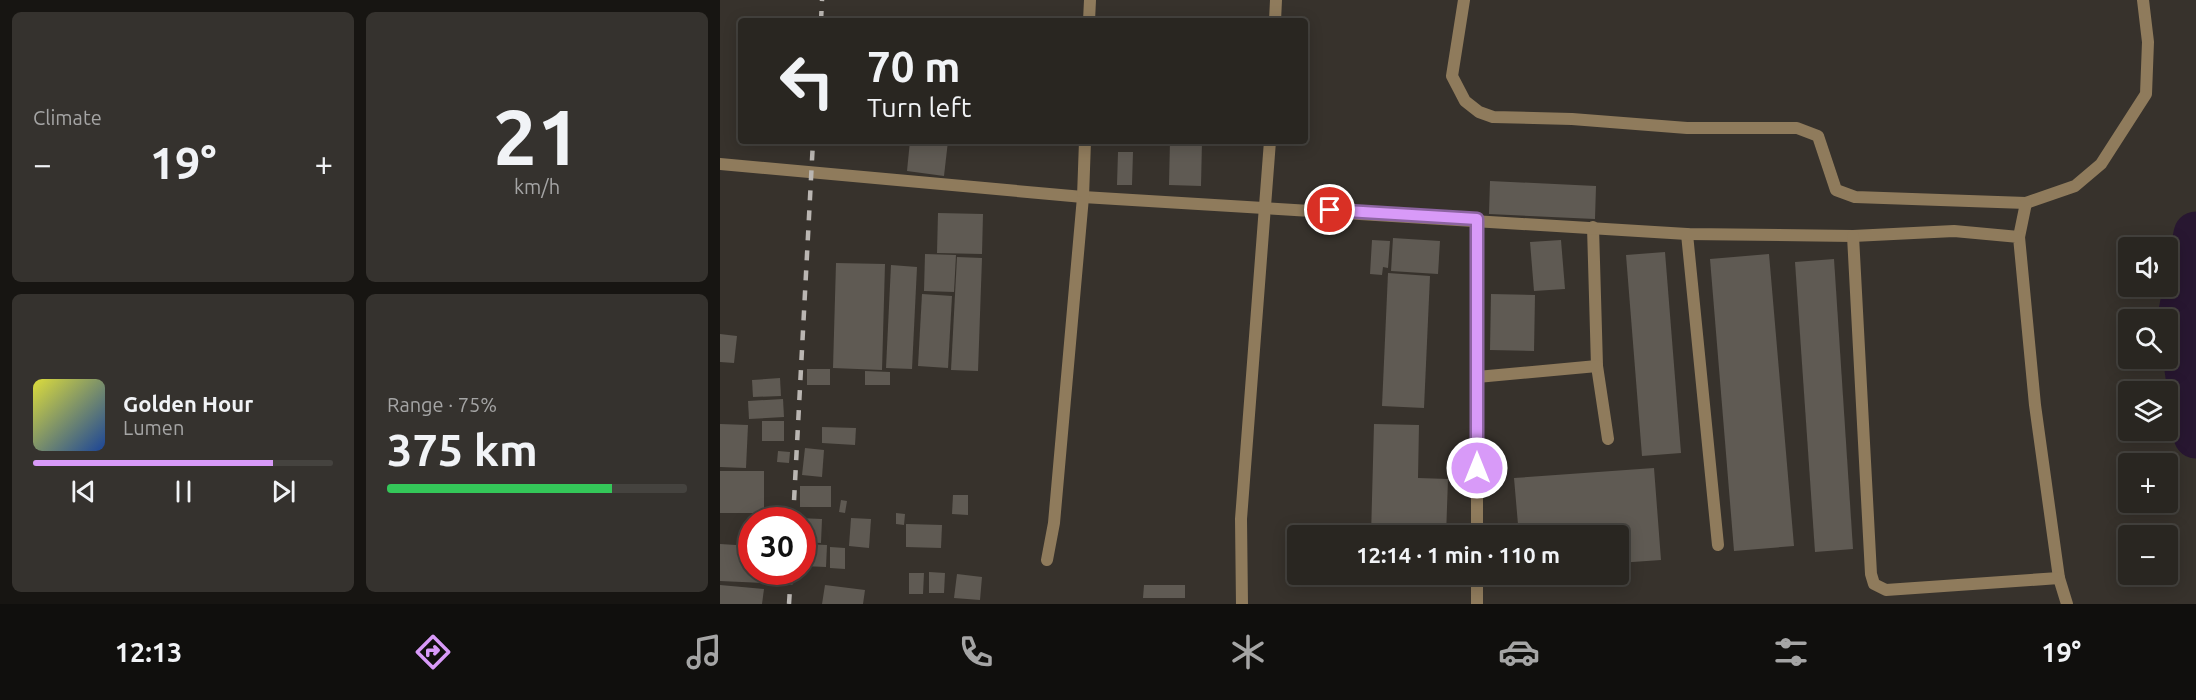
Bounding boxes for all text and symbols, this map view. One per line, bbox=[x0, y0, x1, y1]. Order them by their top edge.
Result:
icon: left bbox=[768, 42, 846, 120]
text: 70 m bbox=[867, 43, 961, 90]
text: 21 bbox=[493, 92, 581, 180]
text: Turn left bbox=[867, 92, 971, 122]
text: Climate bbox=[33, 106, 102, 129]
text: 19° bbox=[150, 137, 216, 188]
text: − bbox=[33, 145, 52, 182]
text: + bbox=[314, 145, 333, 182]
text: km/h bbox=[514, 175, 560, 198]
pin bbox=[1304, 184, 1355, 235]
icon: arrive bbox=[1313, 193, 1346, 226]
map controls bbox=[2118, 237, 2178, 585]
button: sound bbox=[2118, 237, 2178, 297]
button: search bbox=[2118, 309, 2178, 369]
button: layers bbox=[2118, 381, 2178, 441]
text: Golden Hour bbox=[123, 391, 253, 416]
text: Range · 75% bbox=[387, 393, 497, 416]
text: Lumen bbox=[123, 416, 184, 439]
text: 375 km bbox=[387, 424, 538, 475]
position arrow bbox=[1445, 436, 1509, 500]
button: + bbox=[2118, 453, 2178, 513]
icon: previous bbox=[67, 475, 100, 508]
icon: pause bbox=[167, 475, 200, 508]
icon: next bbox=[267, 475, 300, 508]
speed limit sign: 30 bbox=[738, 507, 816, 585]
button: − bbox=[2118, 525, 2178, 585]
text: 12:14 · 1 min · 110 m bbox=[1356, 542, 1560, 567]
icon: directions bbox=[412, 631, 454, 673]
icon: music bbox=[683, 631, 725, 673]
icon: phone bbox=[955, 631, 997, 673]
icon: climate bbox=[1227, 631, 1269, 673]
icon: car bbox=[1498, 631, 1540, 673]
icon: filters bbox=[1770, 631, 1812, 673]
text: 12:13 bbox=[115, 637, 182, 667]
text: 19° bbox=[2041, 637, 2081, 667]

